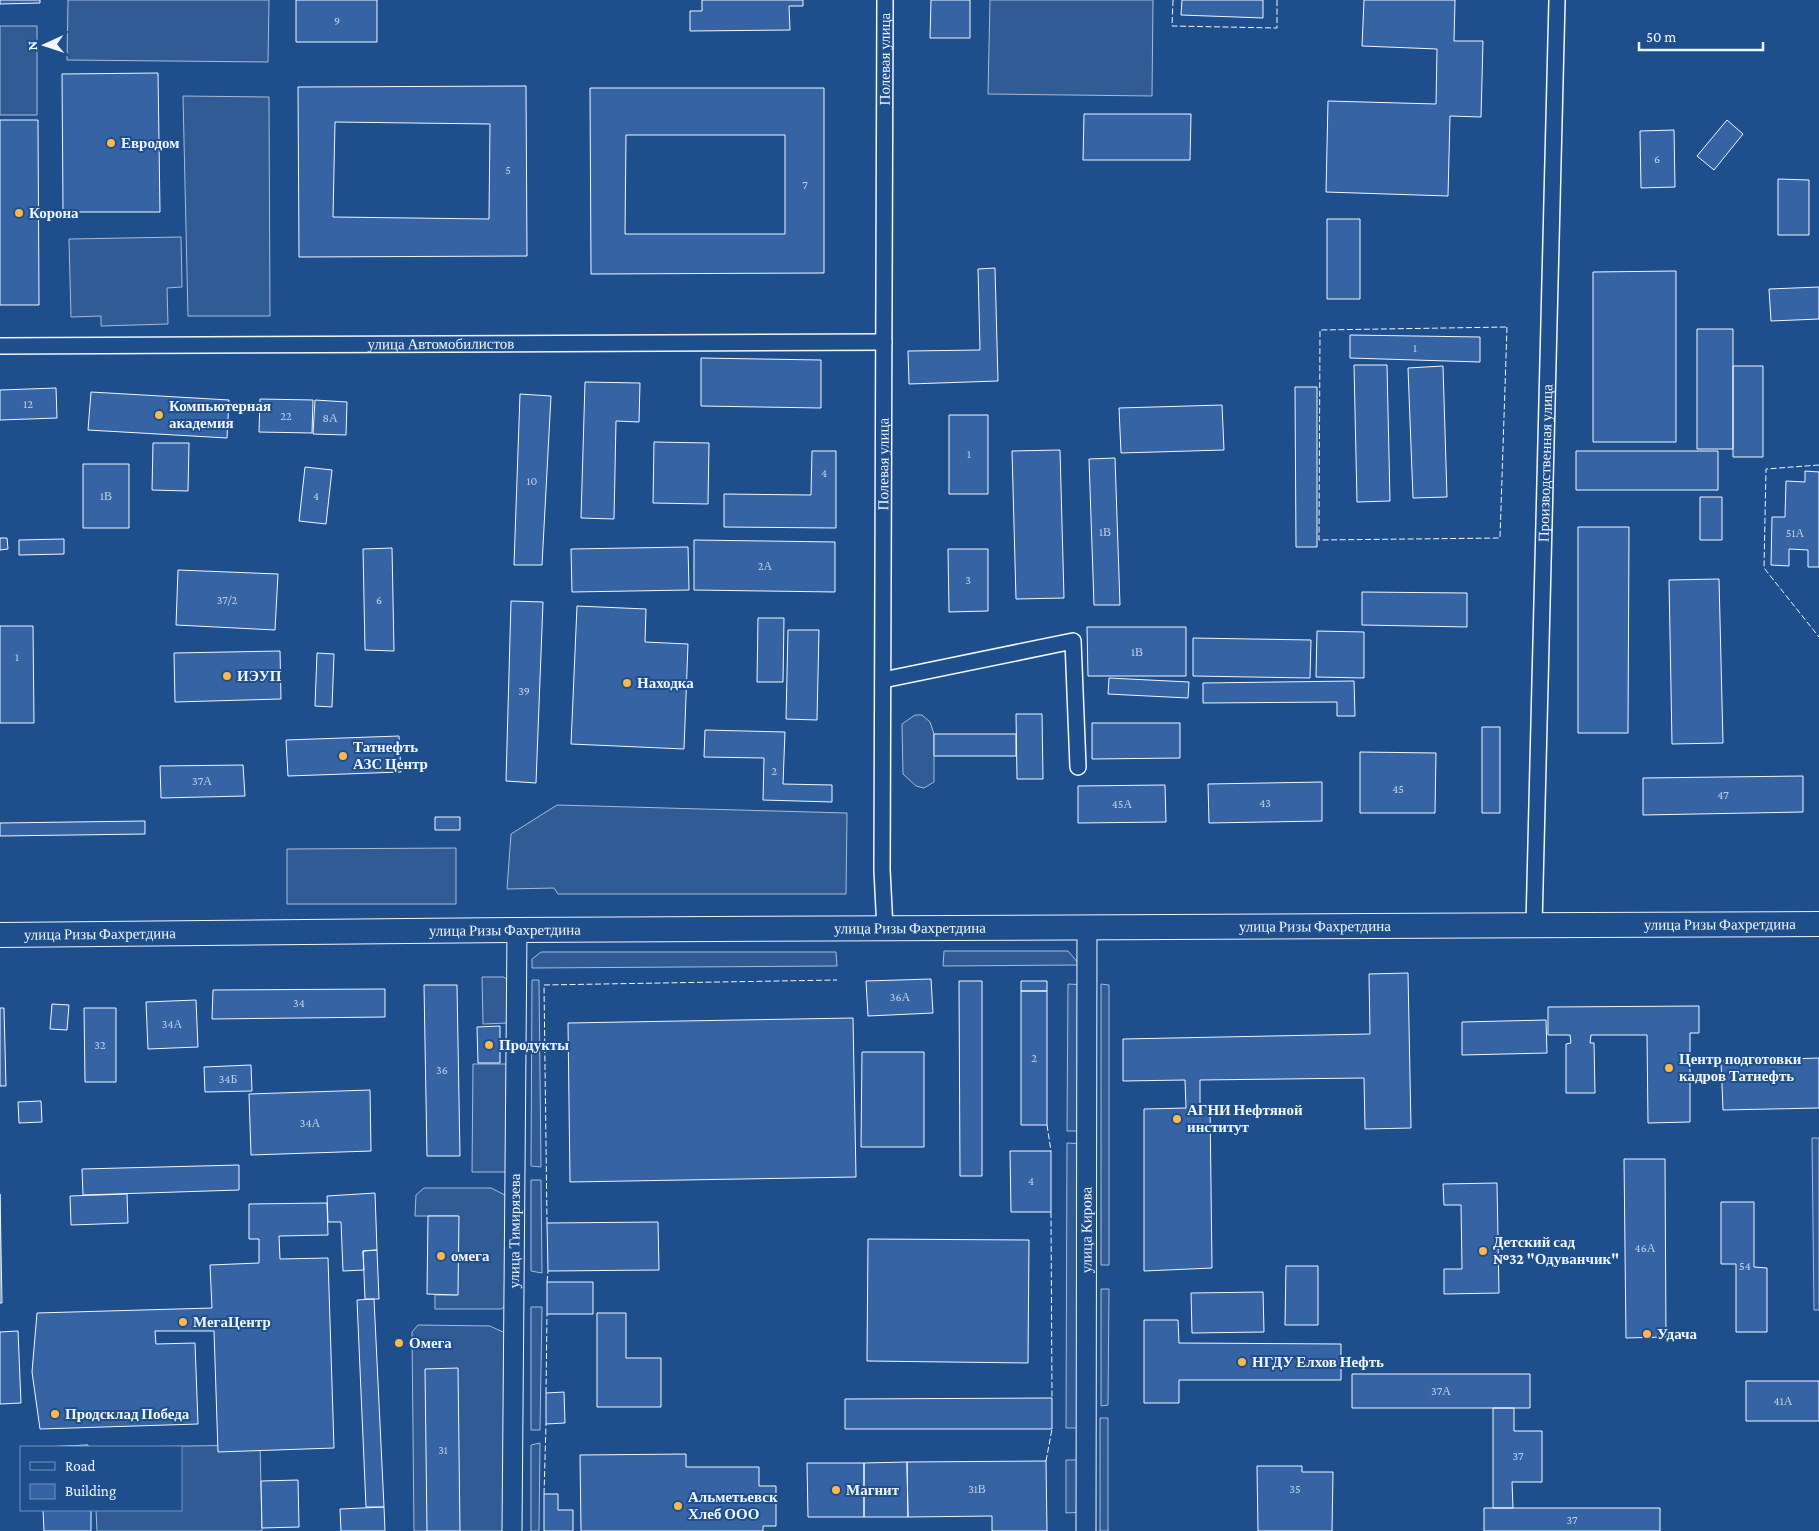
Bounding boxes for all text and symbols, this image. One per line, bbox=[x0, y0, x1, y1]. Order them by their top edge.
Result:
street label: Полевая улица bbox=[877, 12, 893, 105]
house number: 9 bbox=[334, 14, 340, 28]
north arrow bbox=[20, 20, 70, 70]
scale bar bbox=[1639, 20, 1763, 52]
text: 50 m bbox=[1646, 29, 1676, 45]
text: N bbox=[24, 40, 40, 51]
place label: Евродом bbox=[121, 135, 180, 151]
marker: Евродом bbox=[105, 137, 117, 149]
house number: 6 bbox=[1654, 152, 1660, 166]
house number: 5 bbox=[505, 163, 511, 177]
house number: 7 bbox=[802, 178, 808, 192]
place label: Корона bbox=[29, 205, 79, 221]
marker: Корона bbox=[13, 207, 25, 219]
street label: улица Автомобилистов bbox=[368, 336, 514, 352]
house number: 1 bbox=[1413, 341, 1417, 355]
street label: Производственная улица bbox=[1536, 384, 1555, 542]
house number: 12 bbox=[23, 397, 33, 411]
place label: Компьютерная академия bbox=[169, 398, 271, 431]
marker: Компьютерная академия bbox=[153, 409, 165, 421]
house number: 22 bbox=[280, 409, 292, 423]
house number: 8А bbox=[322, 411, 338, 425]
street label: Полевая улица bbox=[875, 417, 892, 510]
house number: 1 bbox=[967, 447, 971, 461]
house number: 4 bbox=[821, 466, 827, 480]
house number: 10 bbox=[527, 474, 538, 488]
house number: 1В bbox=[100, 489, 112, 503]
house number: 4 bbox=[313, 489, 319, 503]
house number: 1В bbox=[1099, 525, 1111, 539]
house number: 51А bbox=[1786, 526, 1804, 540]
house number: 2А bbox=[758, 559, 773, 573]
house number: 3 bbox=[965, 573, 971, 587]
house number: 37/2 bbox=[217, 593, 237, 607]
house number: 6 bbox=[376, 593, 382, 607]
house number: 1В bbox=[1131, 645, 1143, 659]
house number: 1 bbox=[15, 650, 19, 664]
place label: ИЭУП bbox=[237, 668, 282, 684]
marker: ИЭУП bbox=[221, 670, 233, 682]
place label: Находка bbox=[637, 675, 694, 691]
marker: Находка bbox=[621, 677, 633, 689]
house number: 39 bbox=[518, 684, 530, 698]
place label: Татнефть АЗС Центр bbox=[353, 739, 428, 772]
marker: Татнефть АЗС Центр bbox=[337, 750, 349, 762]
house number: 2 bbox=[771, 764, 777, 778]
house number: 37А bbox=[192, 774, 212, 788]
house number: 45 bbox=[1392, 782, 1404, 796]
house number: 47 bbox=[1717, 788, 1729, 802]
house number: 43 bbox=[1259, 796, 1271, 810]
house number: 45А bbox=[1112, 797, 1133, 811]
street label: улица Ризы Фахретдина bbox=[1644, 916, 1796, 933]
street label: улица Ризы Фахретдина bbox=[1239, 918, 1391, 935]
street label: улица Ризы Фахретдина bbox=[834, 920, 986, 937]
street label: улица Ризы Фахретдина bbox=[429, 922, 581, 939]
street label: улица Ризы Фахретдина bbox=[24, 925, 176, 943]
house number: 36А bbox=[890, 990, 911, 1004]
house number: 34 bbox=[293, 996, 305, 1010]
house number: 34А bbox=[162, 1017, 183, 1031]
place label: Продукты bbox=[499, 1037, 569, 1053]
house number: 32 bbox=[94, 1038, 106, 1052]
marker: Продукты bbox=[483, 1039, 495, 1051]
house number: 2 bbox=[1031, 1051, 1037, 1065]
place label: Центр подготовки кадров Татнефть bbox=[1679, 1051, 1802, 1084]
marker: Центр подготовки кадров Татнефть bbox=[1663, 1062, 1675, 1074]
house number: 36 bbox=[436, 1063, 448, 1077]
house number: 34Б bbox=[219, 1072, 237, 1086]
place label: АГНИ Нефтяной институт bbox=[1187, 1102, 1303, 1135]
marker: АГНИ Нефтяной институт bbox=[1171, 1113, 1183, 1125]
house number: 34А bbox=[300, 1116, 321, 1130]
street label: улица Тимирязева bbox=[506, 1173, 523, 1288]
house number: 4 bbox=[1028, 1174, 1034, 1188]
street label: улица Кирова bbox=[1078, 1186, 1095, 1273]
place label: Детский сад №32 "Одуванчик" bbox=[1493, 1234, 1619, 1267]
house number: 46А bbox=[1635, 1241, 1656, 1255]
marker: Детский сад №32 "Одуванчик" bbox=[1477, 1245, 1489, 1257]
place label: омега bbox=[451, 1248, 490, 1264]
marker: омега bbox=[435, 1250, 447, 1262]
house number: 54 bbox=[1739, 1259, 1751, 1273]
place label: МегаЦентр bbox=[193, 1314, 271, 1330]
marker: МегаЦентр bbox=[177, 1316, 189, 1328]
place label: Удача bbox=[1657, 1326, 1698, 1342]
marker: Удача bbox=[1641, 1328, 1653, 1340]
place label: Омега bbox=[409, 1335, 452, 1351]
marker: Омега bbox=[393, 1337, 405, 1349]
place label: НГДУ Елхов Нефть bbox=[1252, 1354, 1384, 1370]
marker: НГДУ Елхов Нефть bbox=[1236, 1356, 1248, 1368]
house number: 37А bbox=[1431, 1384, 1451, 1398]
house number: 41А bbox=[1774, 1394, 1793, 1408]
place label: Продсклад Победа bbox=[65, 1406, 190, 1422]
marker: Продсклад Победа bbox=[49, 1408, 61, 1420]
house number: 31 bbox=[438, 1443, 448, 1457]
legend bbox=[20, 1446, 182, 1511]
house number: 37 bbox=[1512, 1449, 1524, 1463]
text: Road bbox=[65, 1458, 96, 1474]
place label: Магнит bbox=[846, 1482, 900, 1498]
house number: 31В bbox=[968, 1482, 986, 1496]
house number: 35 bbox=[1289, 1482, 1301, 1496]
text: Building bbox=[65, 1483, 116, 1500]
marker: Магнит bbox=[830, 1484, 842, 1496]
place label: Альметьевск Хлеб ООО bbox=[688, 1489, 778, 1522]
marker: Альметьевск Хлеб ООО bbox=[672, 1500, 684, 1512]
house number: 37 bbox=[1566, 1513, 1578, 1527]

